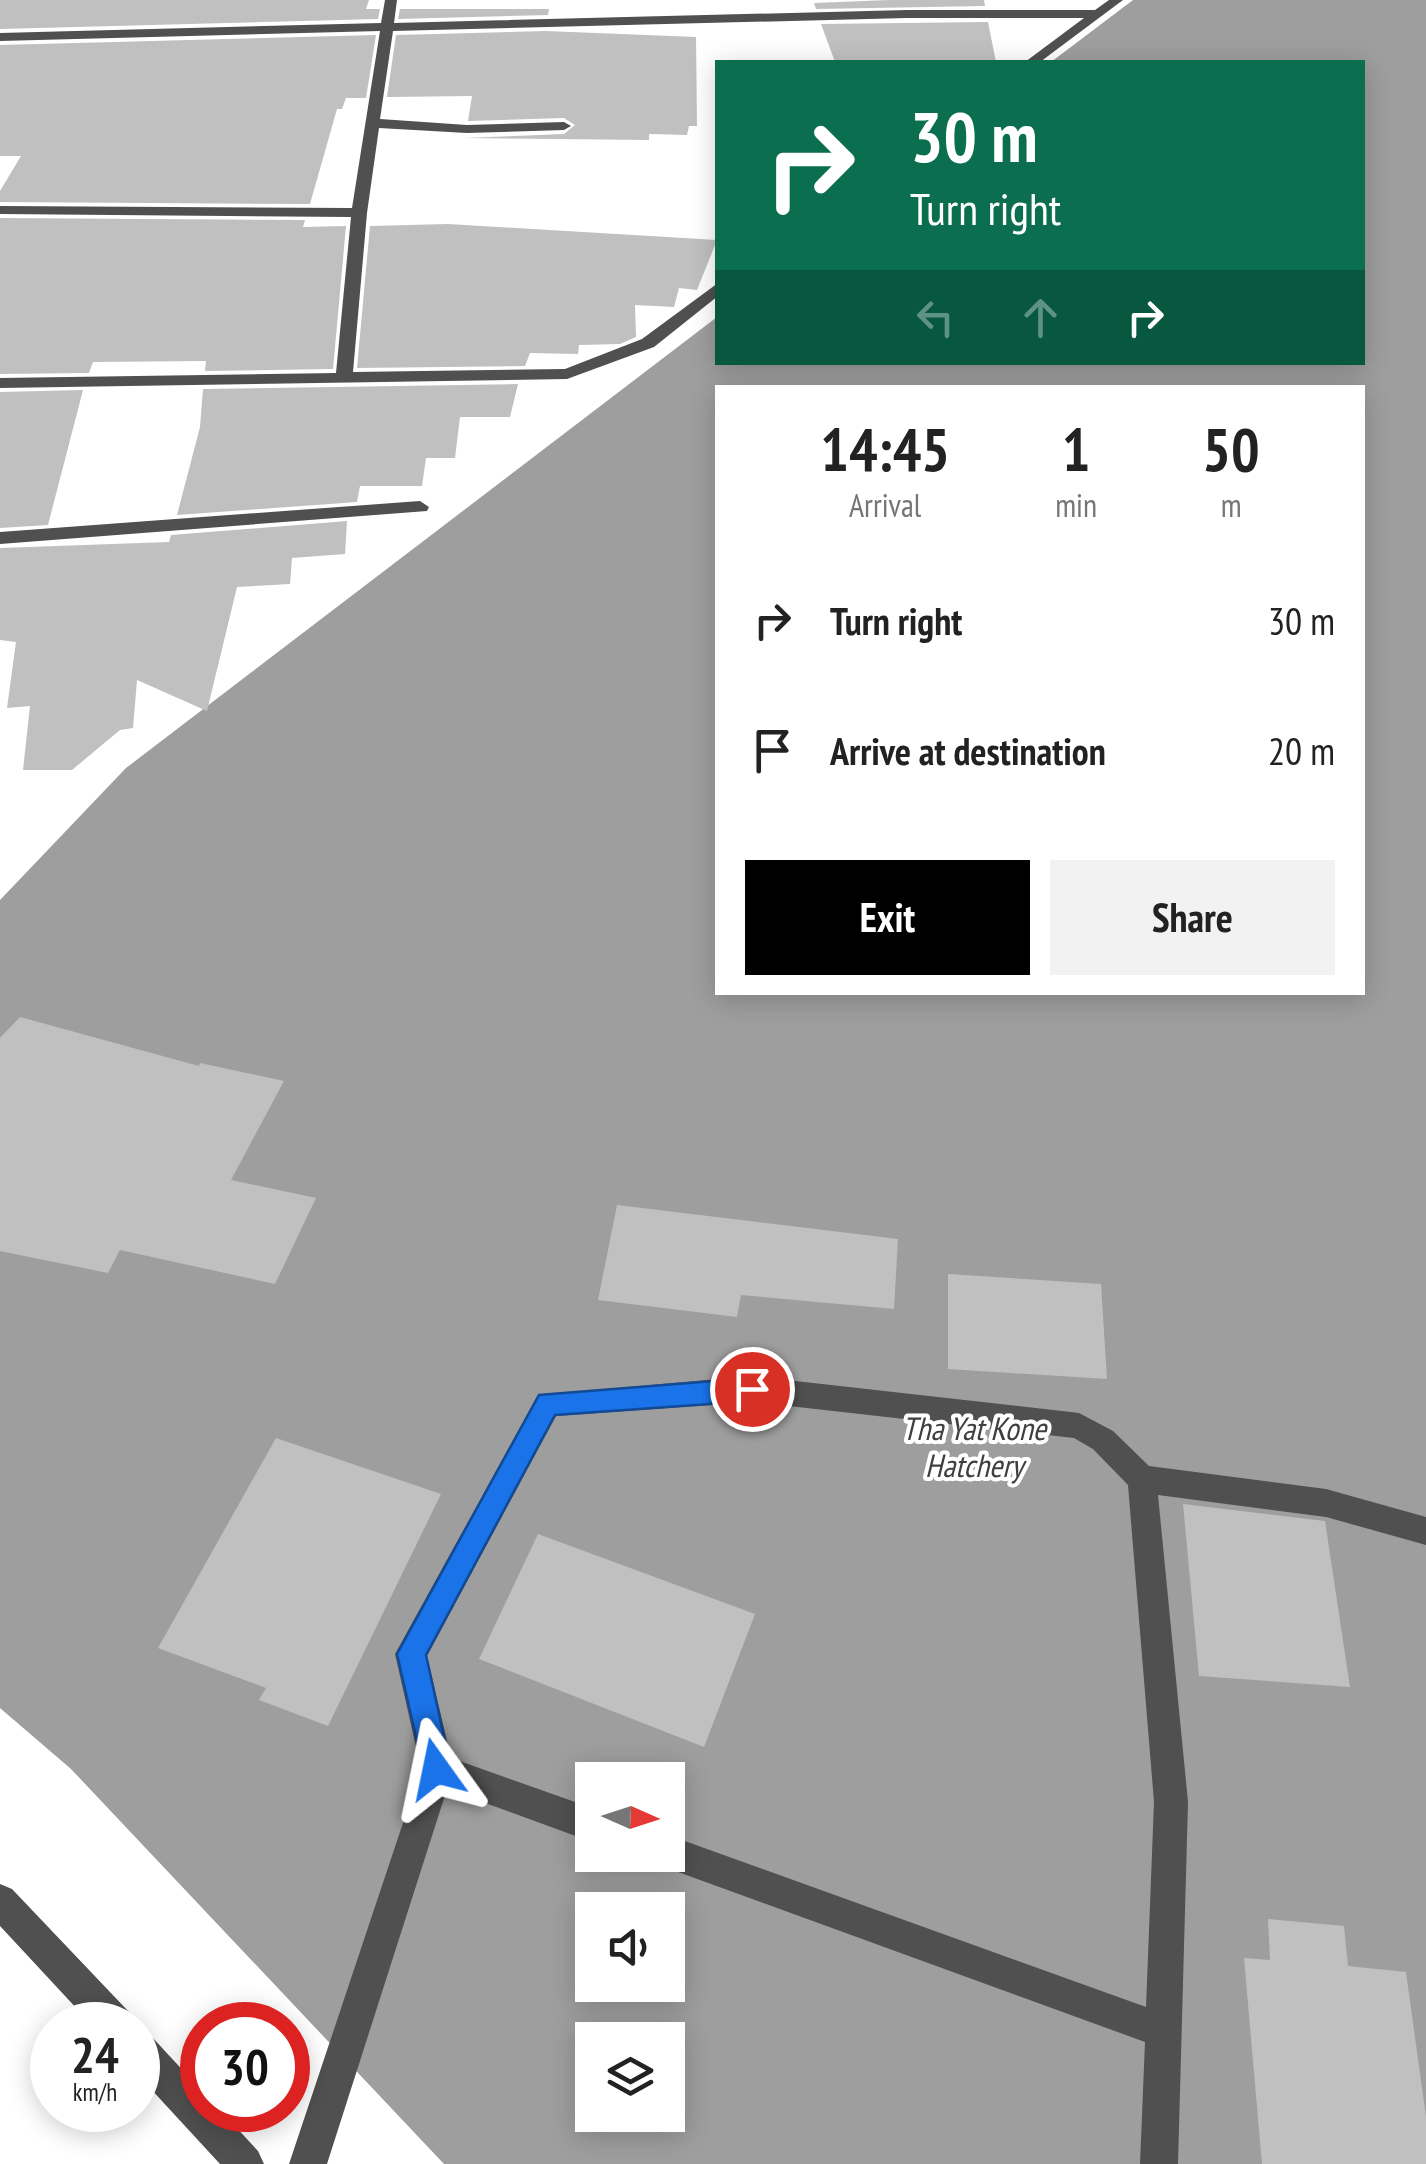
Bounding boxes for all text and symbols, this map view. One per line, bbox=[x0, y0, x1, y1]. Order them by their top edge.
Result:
text: 30 m bbox=[910, 91, 1038, 181]
icon: right bbox=[745, 100, 875, 230]
text: Turn right bbox=[910, 179, 1061, 237]
icon: left bbox=[908, 290, 963, 345]
icon: ahead bbox=[1013, 290, 1068, 345]
icon: right bbox=[1118, 290, 1173, 345]
text: 14:45 bbox=[820, 410, 950, 488]
text: 1 bbox=[1062, 410, 1091, 488]
text: 50 bbox=[1202, 410, 1260, 488]
text: Arrival bbox=[849, 484, 921, 526]
text: min bbox=[1055, 484, 1097, 526]
text: m bbox=[1221, 484, 1241, 526]
icon: right bbox=[745, 593, 800, 648]
text: Turn right bbox=[830, 596, 962, 645]
text: 30 m bbox=[1268, 596, 1335, 645]
icon: arrive bbox=[745, 723, 800, 778]
text: Arrive at destination bbox=[830, 726, 1106, 775]
text: 20 m bbox=[1268, 726, 1335, 775]
button: Exit bbox=[745, 860, 1030, 975]
button: Share bbox=[1050, 860, 1335, 975]
pin bbox=[710, 1347, 795, 1432]
icon: arrive bbox=[725, 1362, 780, 1417]
water label: Tha Yat Kone Hatchery bbox=[902, 1407, 1048, 1486]
position arrow bbox=[384, 1717, 488, 1821]
north arrow bbox=[575, 1762, 685, 1872]
map controls bbox=[575, 1762, 685, 2132]
button: sound bbox=[575, 1892, 685, 2002]
speed limit sign: 30 bbox=[180, 2002, 310, 2132]
text: 24 bbox=[71, 2022, 119, 2087]
button: layers bbox=[575, 2022, 685, 2132]
text: km/h bbox=[73, 2076, 117, 2108]

